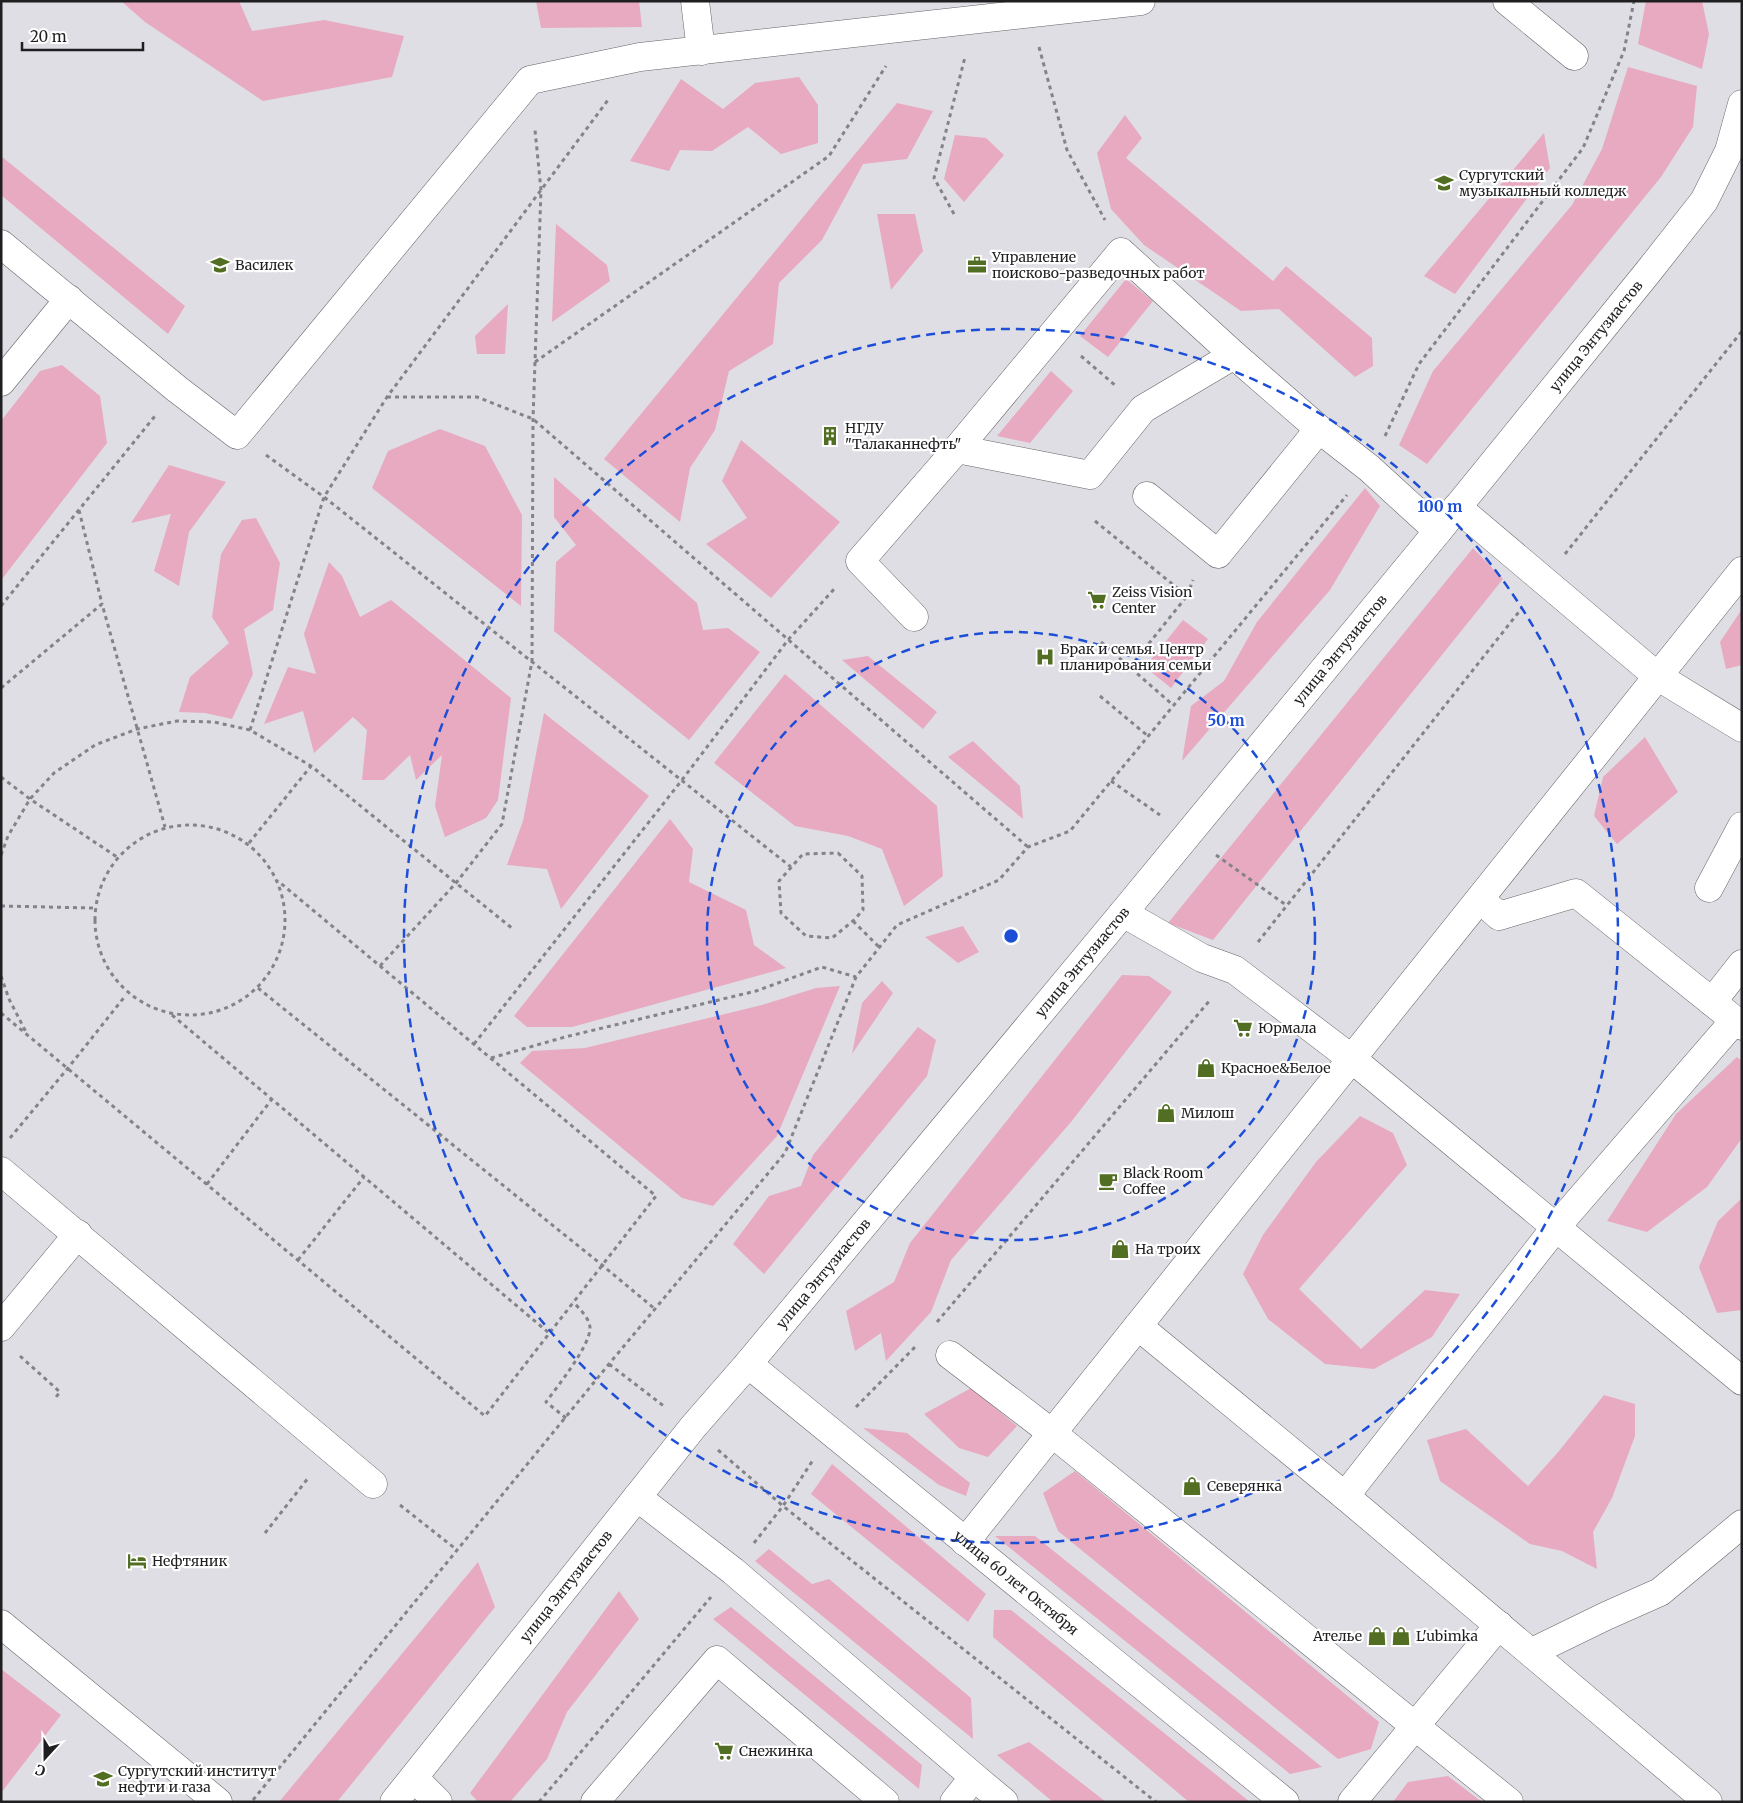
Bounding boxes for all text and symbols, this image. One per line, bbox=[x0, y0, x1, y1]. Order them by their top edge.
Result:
scale bar bbox=[22, 20, 144, 52]
text: 20 m bbox=[30, 27, 67, 46]
place label: Сургутский музыкальный колледж bbox=[1459, 166, 1627, 200]
school or university icon: Сургутский музыкальный колледж bbox=[1433, 172, 1455, 194]
place label: Управление поисково-разведочных работ bbox=[991, 248, 1205, 282]
school or university icon: Василек bbox=[209, 254, 231, 276]
office icon: Управление поисково-разведочных работ bbox=[966, 254, 988, 276]
place label: Василек bbox=[235, 256, 294, 274]
street label: улица Энтузиастов bbox=[1546, 277, 1647, 395]
place label: НГДУ "Талаканнефть" bbox=[845, 419, 961, 453]
building icon: НГДУ "Талаканнефть" bbox=[819, 425, 841, 447]
text: 100 m bbox=[1418, 497, 1462, 516]
place label: Zeiss Vision Center bbox=[1112, 583, 1192, 617]
supermarket icon: Zeiss Vision Center bbox=[1086, 589, 1108, 611]
street label: улица Энтузиастов bbox=[1289, 591, 1391, 709]
place label: Брак и семья. Центр планирования семьи bbox=[1060, 640, 1212, 674]
hospital icon: Брак и семья. Центр планирования семьи bbox=[1034, 646, 1056, 668]
text: 50 m bbox=[1207, 711, 1245, 730]
street label: улица Энтузиастов bbox=[1031, 903, 1133, 1021]
centre of rings bbox=[1002, 927, 1020, 945]
supermarket icon: Юрмала bbox=[1232, 1017, 1254, 1039]
place label: Юрмала bbox=[1258, 1019, 1317, 1037]
shop icon: Красное&Белое bbox=[1195, 1057, 1217, 1079]
place label: Красное&Белое bbox=[1221, 1059, 1331, 1077]
shop icon: Милош bbox=[1155, 1102, 1177, 1124]
place label: Милош bbox=[1181, 1104, 1234, 1122]
place label: Black Room Coffee bbox=[1123, 1164, 1204, 1198]
cafe icon: Black Room Coffee bbox=[1097, 1170, 1119, 1192]
street label: улица Энтузиастов bbox=[772, 1215, 874, 1332]
shop icon: На троих bbox=[1109, 1238, 1131, 1260]
place label: На троих bbox=[1135, 1240, 1201, 1258]
shop icon: Северянка bbox=[1181, 1475, 1203, 1497]
place label: Северянка bbox=[1207, 1477, 1282, 1495]
street label: улица Энтузиастов bbox=[516, 1527, 616, 1646]
street label: улица 60 лет Октября bbox=[950, 1527, 1082, 1639]
hotel icon: Нефтяник bbox=[126, 1550, 148, 1572]
place label: Нефтяник bbox=[152, 1552, 228, 1570]
shop icon: Ателье bbox=[1366, 1625, 1388, 1647]
shop icon: L'ubimka bbox=[1390, 1625, 1412, 1647]
place label: Ателье bbox=[1312, 1627, 1362, 1645]
place label: L'ubimka bbox=[1416, 1627, 1478, 1645]
north arrow bbox=[20, 1733, 70, 1783]
supermarket icon: Снежинка bbox=[713, 1740, 735, 1762]
place label: Снежинка bbox=[739, 1742, 814, 1760]
text: С bbox=[33, 1760, 48, 1780]
place label: Сургутский институт нефти и газа bbox=[118, 1762, 277, 1796]
school or university icon: Сургутский институт нефти и газа bbox=[92, 1768, 114, 1790]

